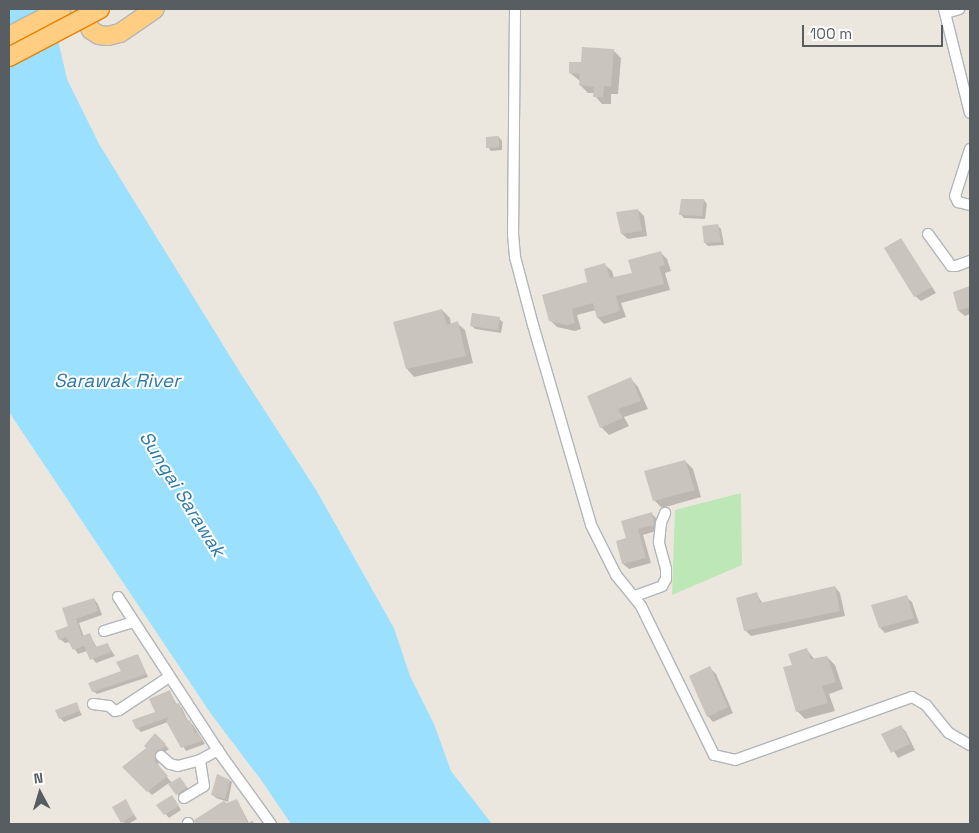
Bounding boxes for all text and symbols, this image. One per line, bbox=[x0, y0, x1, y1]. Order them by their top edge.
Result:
scale bar bbox=[804, 15, 945, 47]
text: 100 m bbox=[810, 24, 852, 43]
water label: Sarawak River bbox=[54, 370, 180, 392]
water label: Sungai Sarawak bbox=[134, 427, 230, 561]
north arrow bbox=[15, 768, 65, 818]
text: N bbox=[33, 769, 44, 788]

